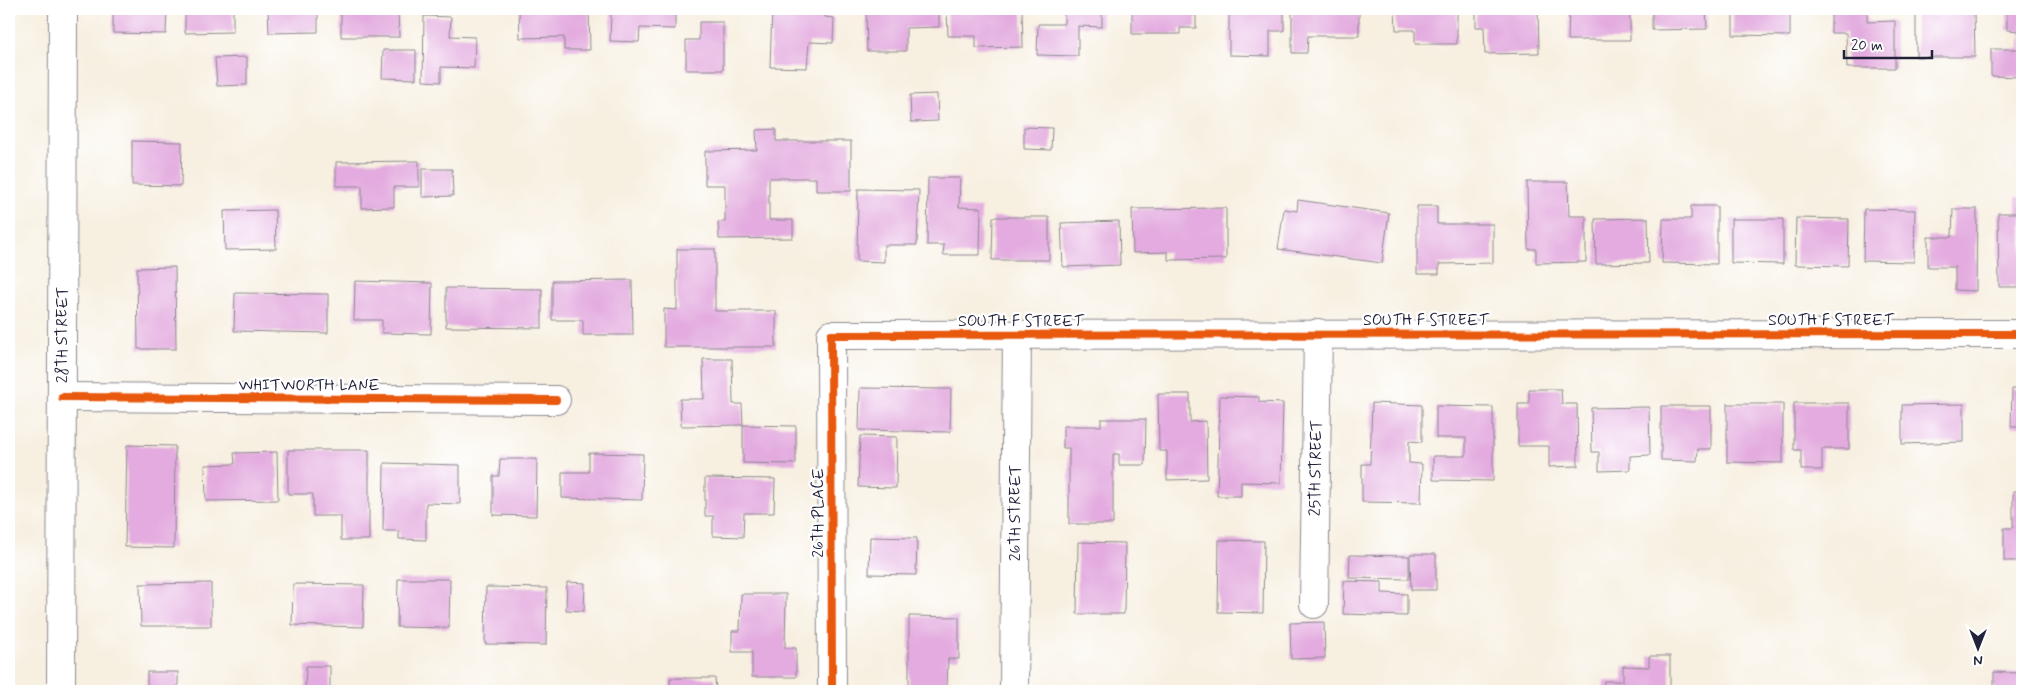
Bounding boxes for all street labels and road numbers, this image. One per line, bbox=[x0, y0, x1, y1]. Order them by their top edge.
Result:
street label: 28TH STREET bbox=[52, 287, 73, 383]
street label: SOUTH F STREET bbox=[1363, 310, 1490, 331]
street label: SOUTH F STREET bbox=[1768, 310, 1895, 331]
street label: SOUTH F STREET bbox=[958, 311, 1085, 332]
street label: WHITWORTH LANE bbox=[238, 375, 380, 396]
street label: 25TH STREET bbox=[1305, 420, 1327, 516]
street label: 26TH STREET bbox=[1005, 465, 1026, 561]
street label: 26TH PLACE bbox=[808, 468, 829, 558]

